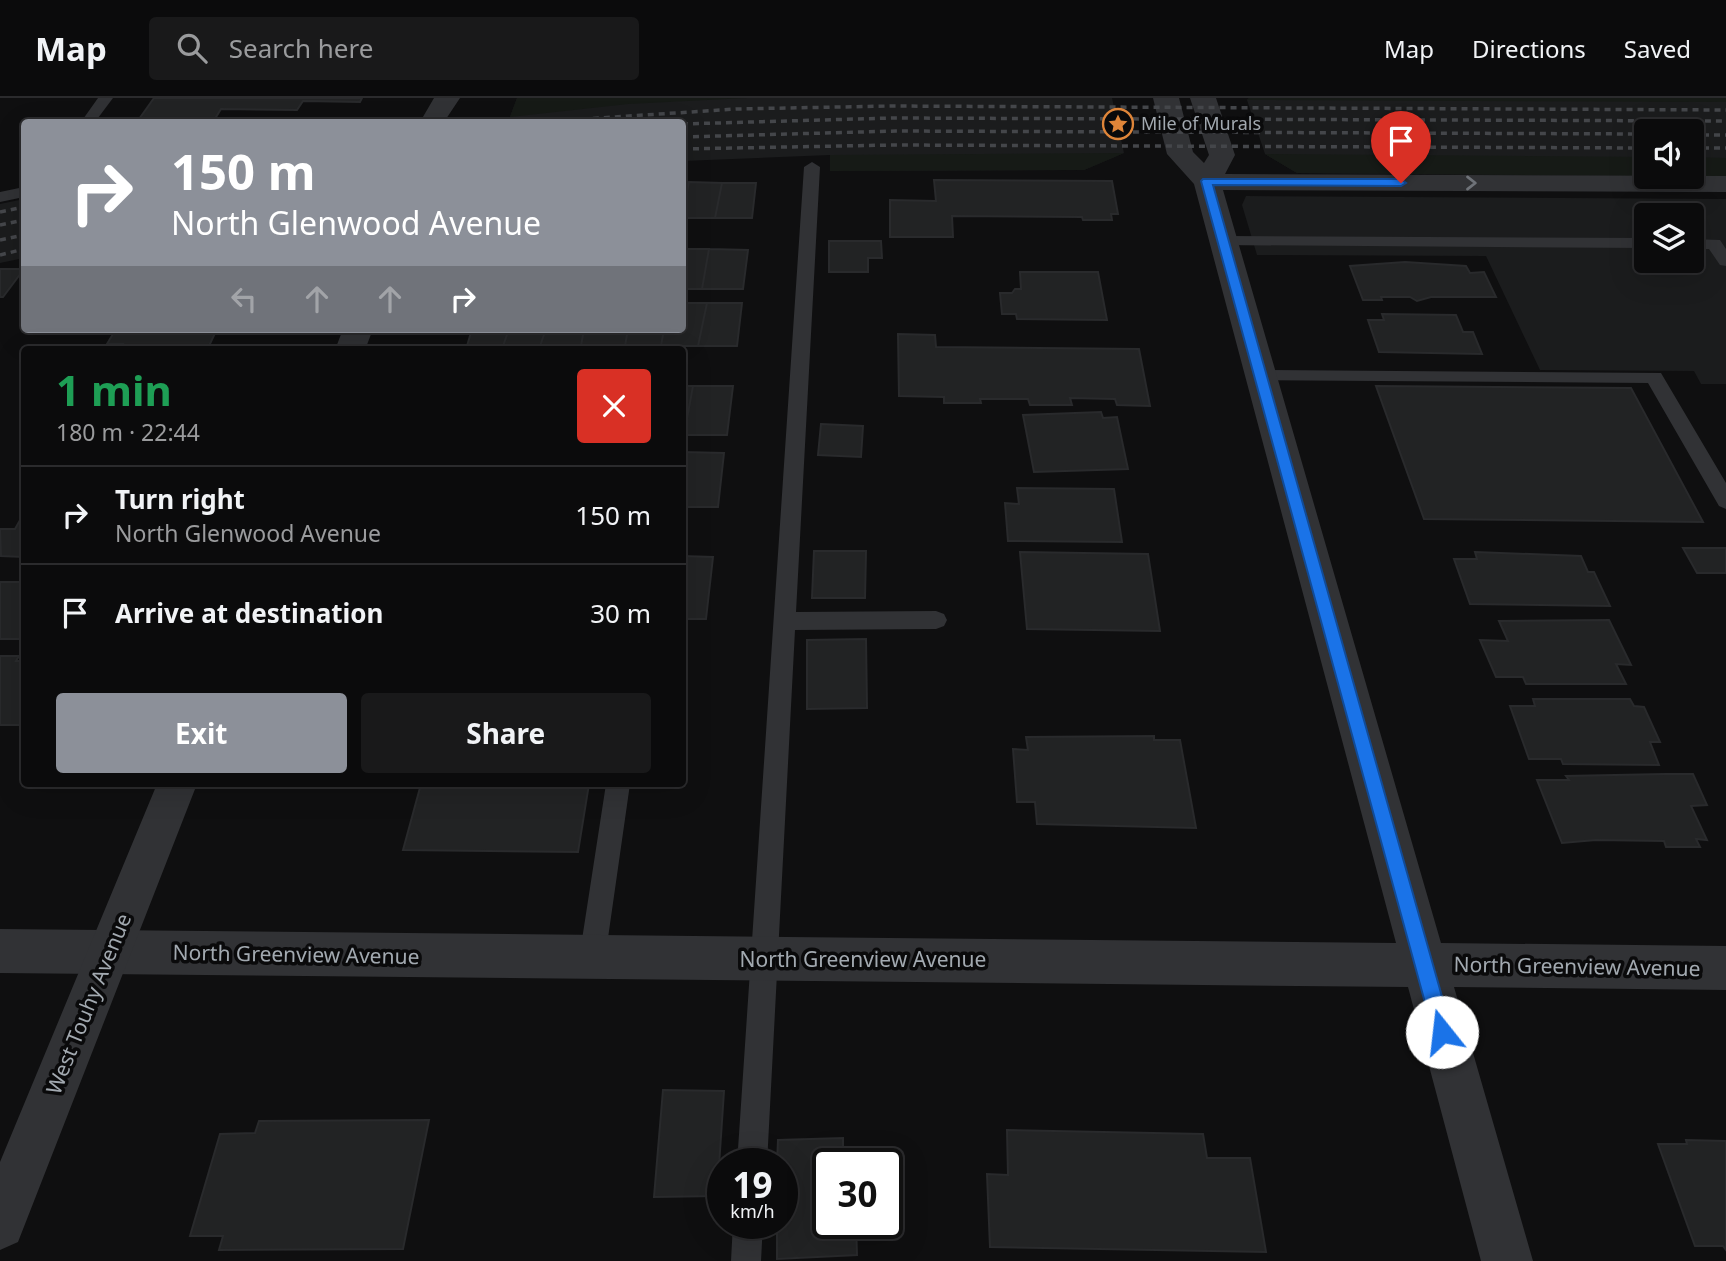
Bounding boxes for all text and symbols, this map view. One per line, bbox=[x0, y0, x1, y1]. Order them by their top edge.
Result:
search box bbox=[149, 17, 639, 80]
text: Map bbox=[35, 26, 107, 71]
icon: search bbox=[173, 29, 211, 67]
text: Search here bbox=[229, 30, 373, 66]
text: Map bbox=[1384, 32, 1434, 65]
text: Directions bbox=[1472, 32, 1586, 65]
text: Saved bbox=[1624, 32, 1691, 65]
place icon: Mile of Murals bbox=[1101, 107, 1135, 141]
place label: Mile of Murals bbox=[1141, 111, 1261, 135]
pin bbox=[1371, 111, 1431, 183]
map controls bbox=[1634, 119, 1704, 273]
button: sound bbox=[1634, 119, 1704, 189]
icon: arrive bbox=[1382, 122, 1420, 160]
text: 150 m bbox=[171, 138, 316, 204]
icon: right bbox=[56, 147, 147, 238]
one-way arrow bbox=[1466, 175, 1477, 191]
text: North Glenwood Avenue bbox=[171, 201, 541, 244]
button: layers bbox=[1634, 203, 1704, 273]
icon: left bbox=[225, 280, 263, 318]
icon: ahead bbox=[298, 280, 336, 318]
icon: ahead bbox=[371, 280, 409, 318]
icon: right bbox=[444, 280, 482, 318]
text: 1 min bbox=[56, 361, 172, 418]
button: close bbox=[577, 369, 651, 443]
text: 180 m · 22:44 bbox=[56, 416, 200, 448]
text: Turn right bbox=[115, 481, 245, 517]
icon: right bbox=[56, 496, 94, 534]
text: 150 m bbox=[575, 497, 651, 533]
text: North Glenwood Avenue bbox=[115, 517, 381, 549]
icon: arrive bbox=[56, 594, 94, 632]
text: Arrive at destination bbox=[115, 595, 384, 631]
text: 30 m bbox=[590, 595, 651, 631]
button: Exit bbox=[56, 693, 347, 773]
button: Share bbox=[361, 693, 651, 773]
street label: West Touhy Avenue bbox=[39, 909, 137, 1098]
street label: North Greenview Avenue bbox=[172, 938, 420, 970]
street label: North Greenview Avenue bbox=[740, 945, 986, 973]
street label: North Greenview Avenue bbox=[1453, 950, 1701, 982]
position arrow bbox=[1405, 995, 1479, 1069]
speed limit sign: 30 bbox=[812, 1148, 903, 1239]
text: 19 bbox=[732, 1161, 773, 1208]
text: km/h bbox=[730, 1199, 775, 1223]

